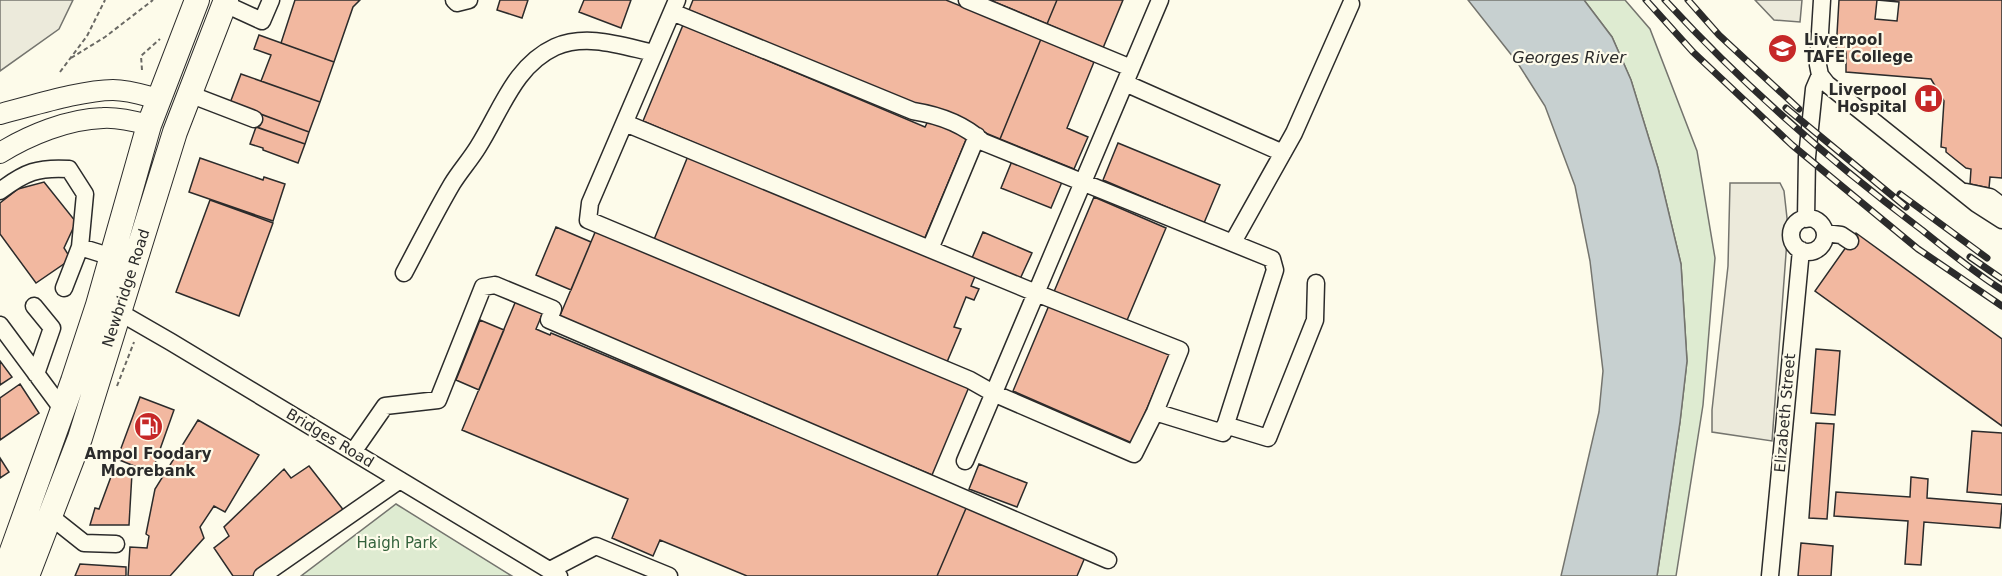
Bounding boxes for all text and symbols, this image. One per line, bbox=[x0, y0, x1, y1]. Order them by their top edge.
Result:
place label: Liverpool TAFE College bbox=[1804, 31, 1913, 66]
school or university icon: Liverpool TAFE College bbox=[1767, 33, 1799, 65]
water label: Georges River bbox=[1512, 48, 1627, 67]
place label: Liverpool Hospital bbox=[1828, 81, 1907, 116]
hospital icon: Liverpool Hospital bbox=[1912, 83, 1944, 115]
street label: Newbridge Road bbox=[98, 227, 154, 349]
street label: Elizabeth Street bbox=[1771, 353, 1799, 473]
street label: Bridges Road bbox=[283, 405, 377, 471]
fuel station icon: Ampol Foodary Moorebank bbox=[132, 411, 164, 443]
place label: Ampol Foodary Moorebank bbox=[85, 445, 212, 480]
park label: Haigh Park bbox=[357, 534, 438, 552]

